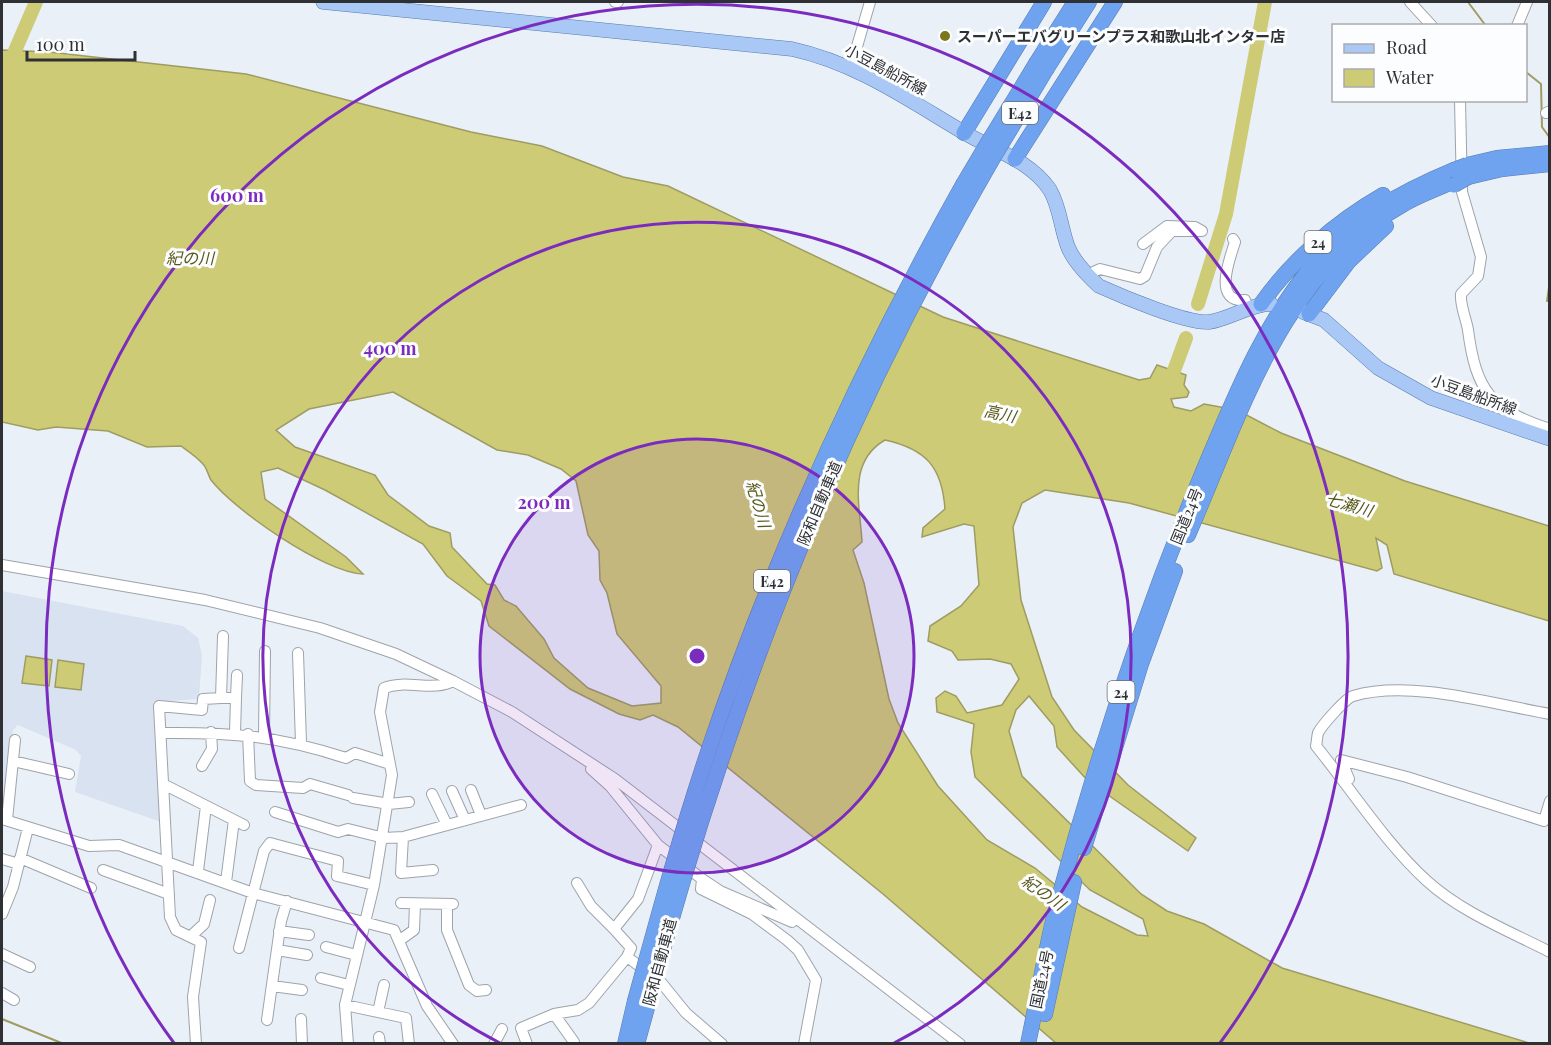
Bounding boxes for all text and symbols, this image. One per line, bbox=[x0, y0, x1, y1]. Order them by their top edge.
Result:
scale bar bbox=[27, 24, 135, 62]
legend bbox=[1332, 24, 1527, 102]
place label: スーパーエバグリーンプラス和歌山北インター店 bbox=[957, 26, 1285, 46]
marker: スーパーエバグリーンプラス和歌山北インター店 bbox=[938, 29, 952, 43]
text: 100 m bbox=[36, 32, 85, 56]
text: Road bbox=[1386, 35, 1427, 59]
street label: 小豆島船所線 bbox=[842, 39, 930, 99]
text: Water bbox=[1385, 65, 1434, 89]
road number: E42 bbox=[1002, 102, 1038, 124]
text: 600 m bbox=[210, 183, 265, 207]
road number: 24 bbox=[1304, 231, 1332, 253]
water label: 紀の川 bbox=[166, 247, 216, 268]
text: 400 m bbox=[363, 336, 417, 360]
street label: 小豆島船所線 bbox=[1428, 369, 1520, 419]
water label: 高川 bbox=[982, 399, 1020, 427]
street label: 阪和自動車道 bbox=[792, 458, 846, 548]
water label: 紀の川 bbox=[742, 478, 776, 532]
street label: 国道24号 bbox=[1166, 485, 1206, 547]
water label: 七瀬川 bbox=[1323, 487, 1377, 521]
text: 200 m bbox=[517, 490, 571, 514]
road number: E42 bbox=[754, 570, 790, 592]
centre of rings bbox=[687, 646, 707, 666]
road number: 24 bbox=[1108, 681, 1134, 703]
water label: 紀の川 bbox=[1018, 870, 1071, 916]
street label: 阪和自動車道 bbox=[638, 916, 680, 1008]
street label: 国道24号 bbox=[1025, 948, 1057, 1010]

